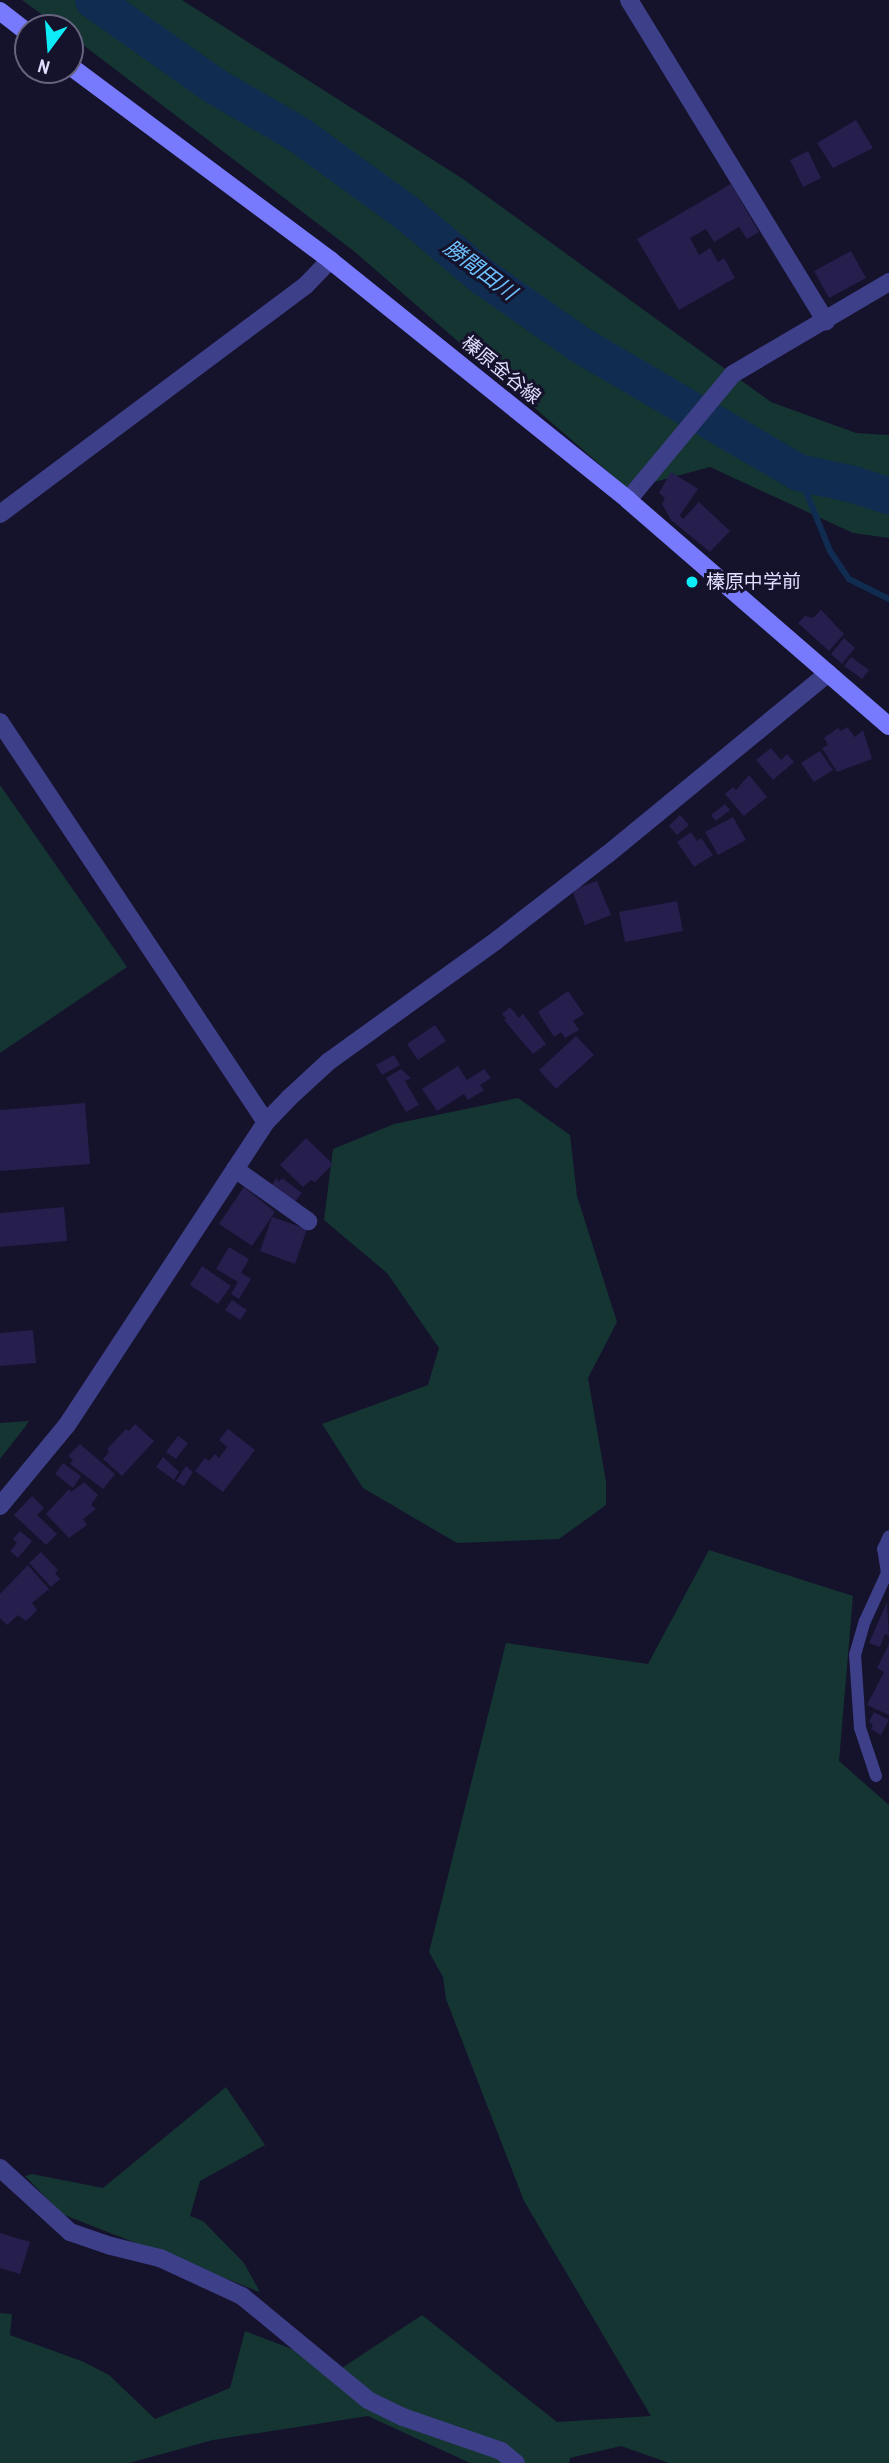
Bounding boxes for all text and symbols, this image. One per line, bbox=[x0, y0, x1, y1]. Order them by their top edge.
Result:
north arrow bbox=[14, 14, 84, 84]
text: N bbox=[35, 53, 53, 81]
water label: 勝間田川 bbox=[439, 235, 521, 305]
street label: 榛原金谷線 bbox=[457, 331, 545, 409]
place label: 榛原中学前 bbox=[706, 571, 801, 593]
marker: 榛原中学前 bbox=[684, 574, 700, 590]

